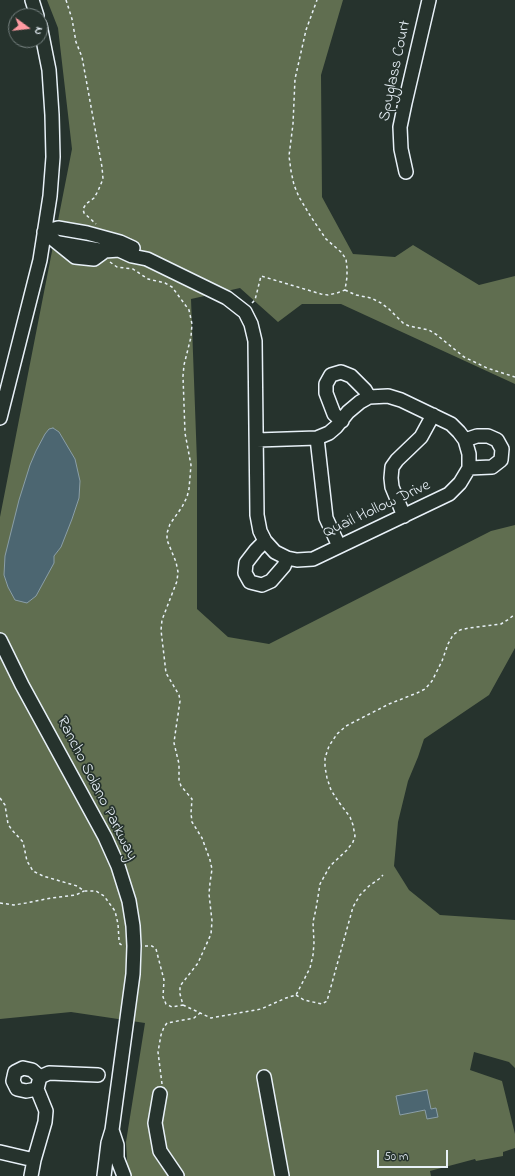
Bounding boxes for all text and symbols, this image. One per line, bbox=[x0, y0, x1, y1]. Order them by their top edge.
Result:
north arrow bbox=[8, 8, 48, 48]
street label: Spyglass Court bbox=[376, 19, 416, 123]
text: N bbox=[30, 25, 47, 37]
street label: Quail Hollow Drive bbox=[320, 477, 434, 543]
street label: Rancho Solano Parkway bbox=[51, 714, 141, 864]
scale bar bbox=[379, 1142, 450, 1168]
text: 50 m bbox=[384, 1148, 408, 1166]

